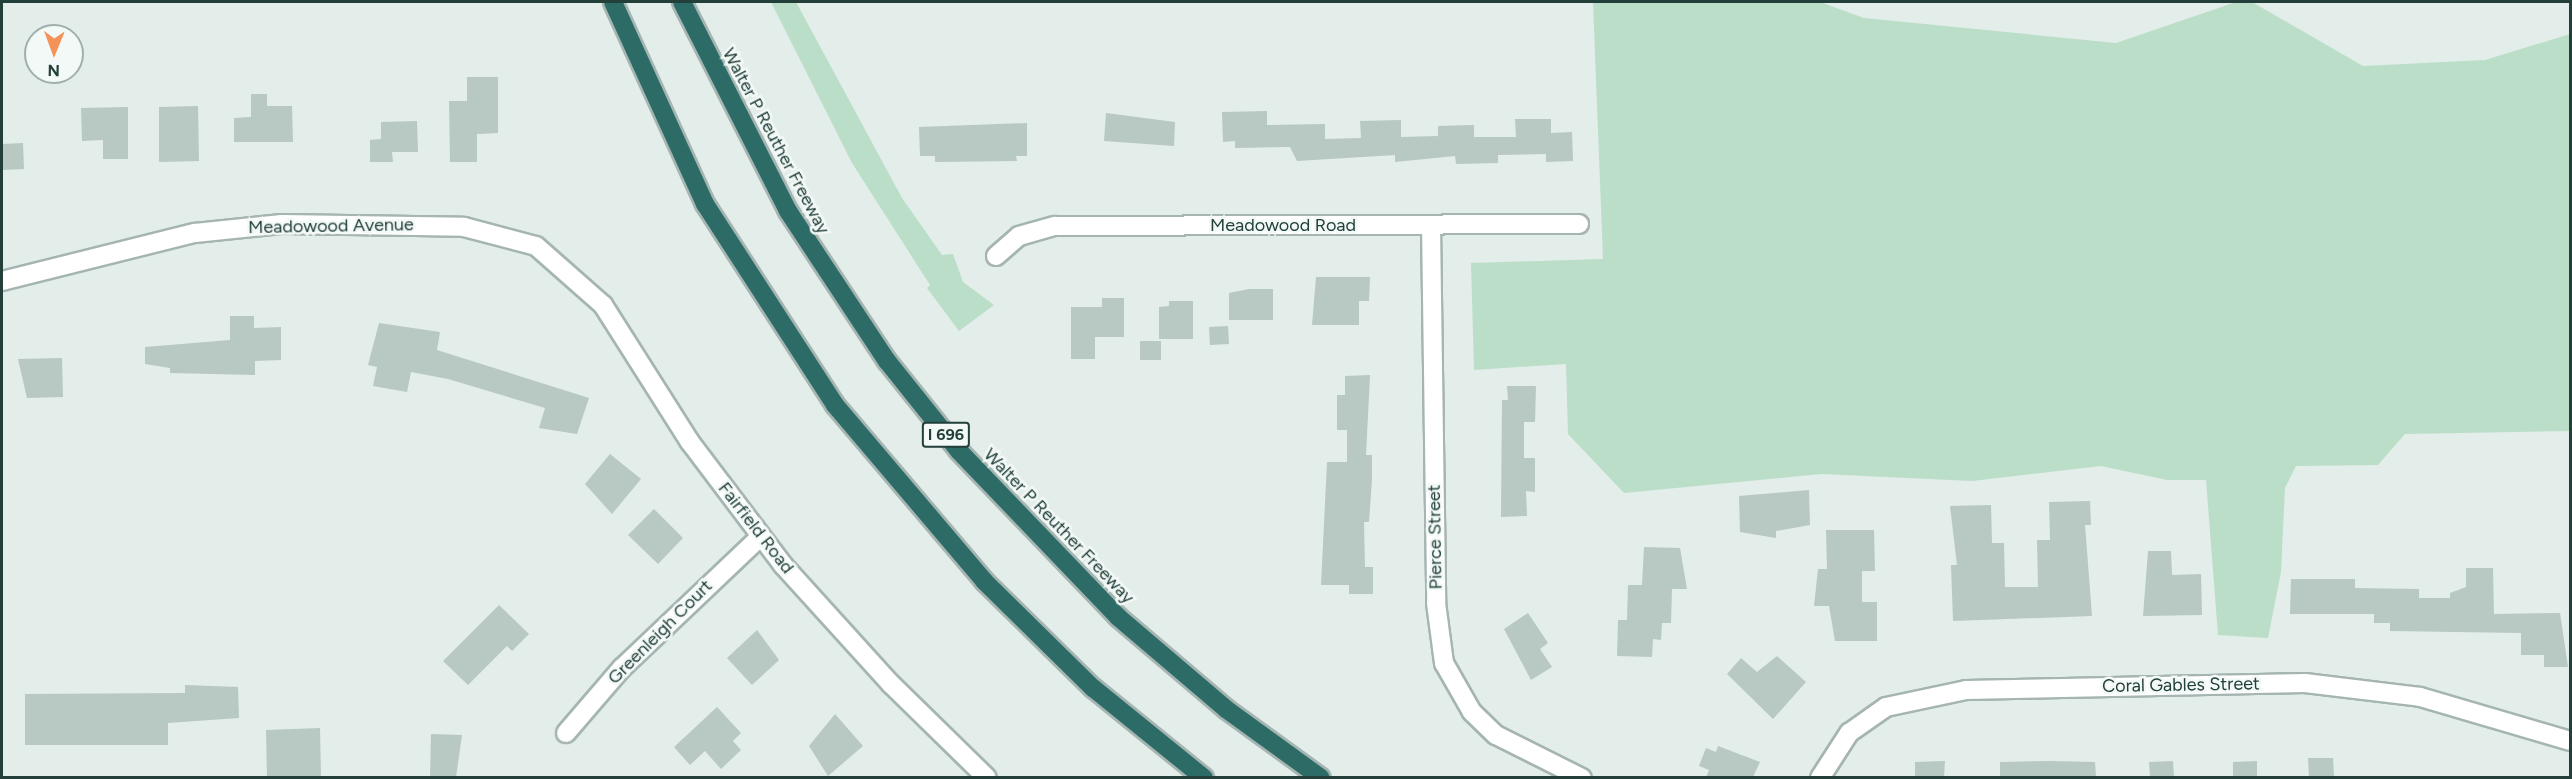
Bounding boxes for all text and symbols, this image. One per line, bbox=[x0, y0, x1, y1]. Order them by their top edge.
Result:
north arrow bbox=[24, 24, 84, 84]
street label: Walter P Reuther Freeway bbox=[718, 44, 834, 238]
text: N bbox=[47, 61, 60, 80]
street label: Meadowood Avenue bbox=[248, 214, 414, 238]
street label: Meadowood Road bbox=[1210, 214, 1356, 236]
road number: I 696 bbox=[920, 422, 972, 448]
street label: Walter P Reuther Freeway bbox=[979, 444, 1139, 608]
street label: Fairfield Road bbox=[714, 478, 798, 578]
street label: Pierce Street bbox=[1423, 484, 1447, 590]
street label: Greenleigh Court bbox=[603, 575, 717, 689]
street label: Coral Gables Street bbox=[2102, 673, 2260, 697]

